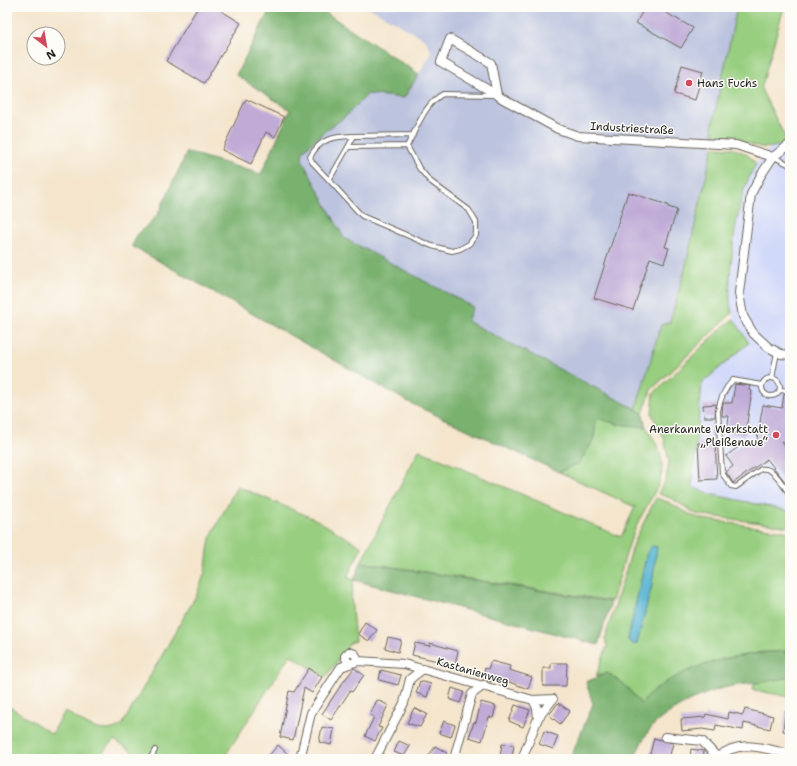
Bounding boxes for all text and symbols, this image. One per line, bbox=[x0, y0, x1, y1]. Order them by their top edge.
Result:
north arrow bbox=[26, 26, 66, 66]
text: N bbox=[43, 45, 58, 63]
place label: Hans Fuchs bbox=[697, 76, 757, 91]
marker: Hans Fuchs bbox=[684, 78, 694, 88]
street label: Industriestraße bbox=[590, 119, 674, 138]
place label: Anerkannte Werkstatt „Pleißenaue“ bbox=[649, 422, 769, 450]
marker: Anerkannte Werkstatt „Pleißenaue“ bbox=[771, 430, 781, 440]
street label: Kastanienweg bbox=[435, 654, 511, 689]

